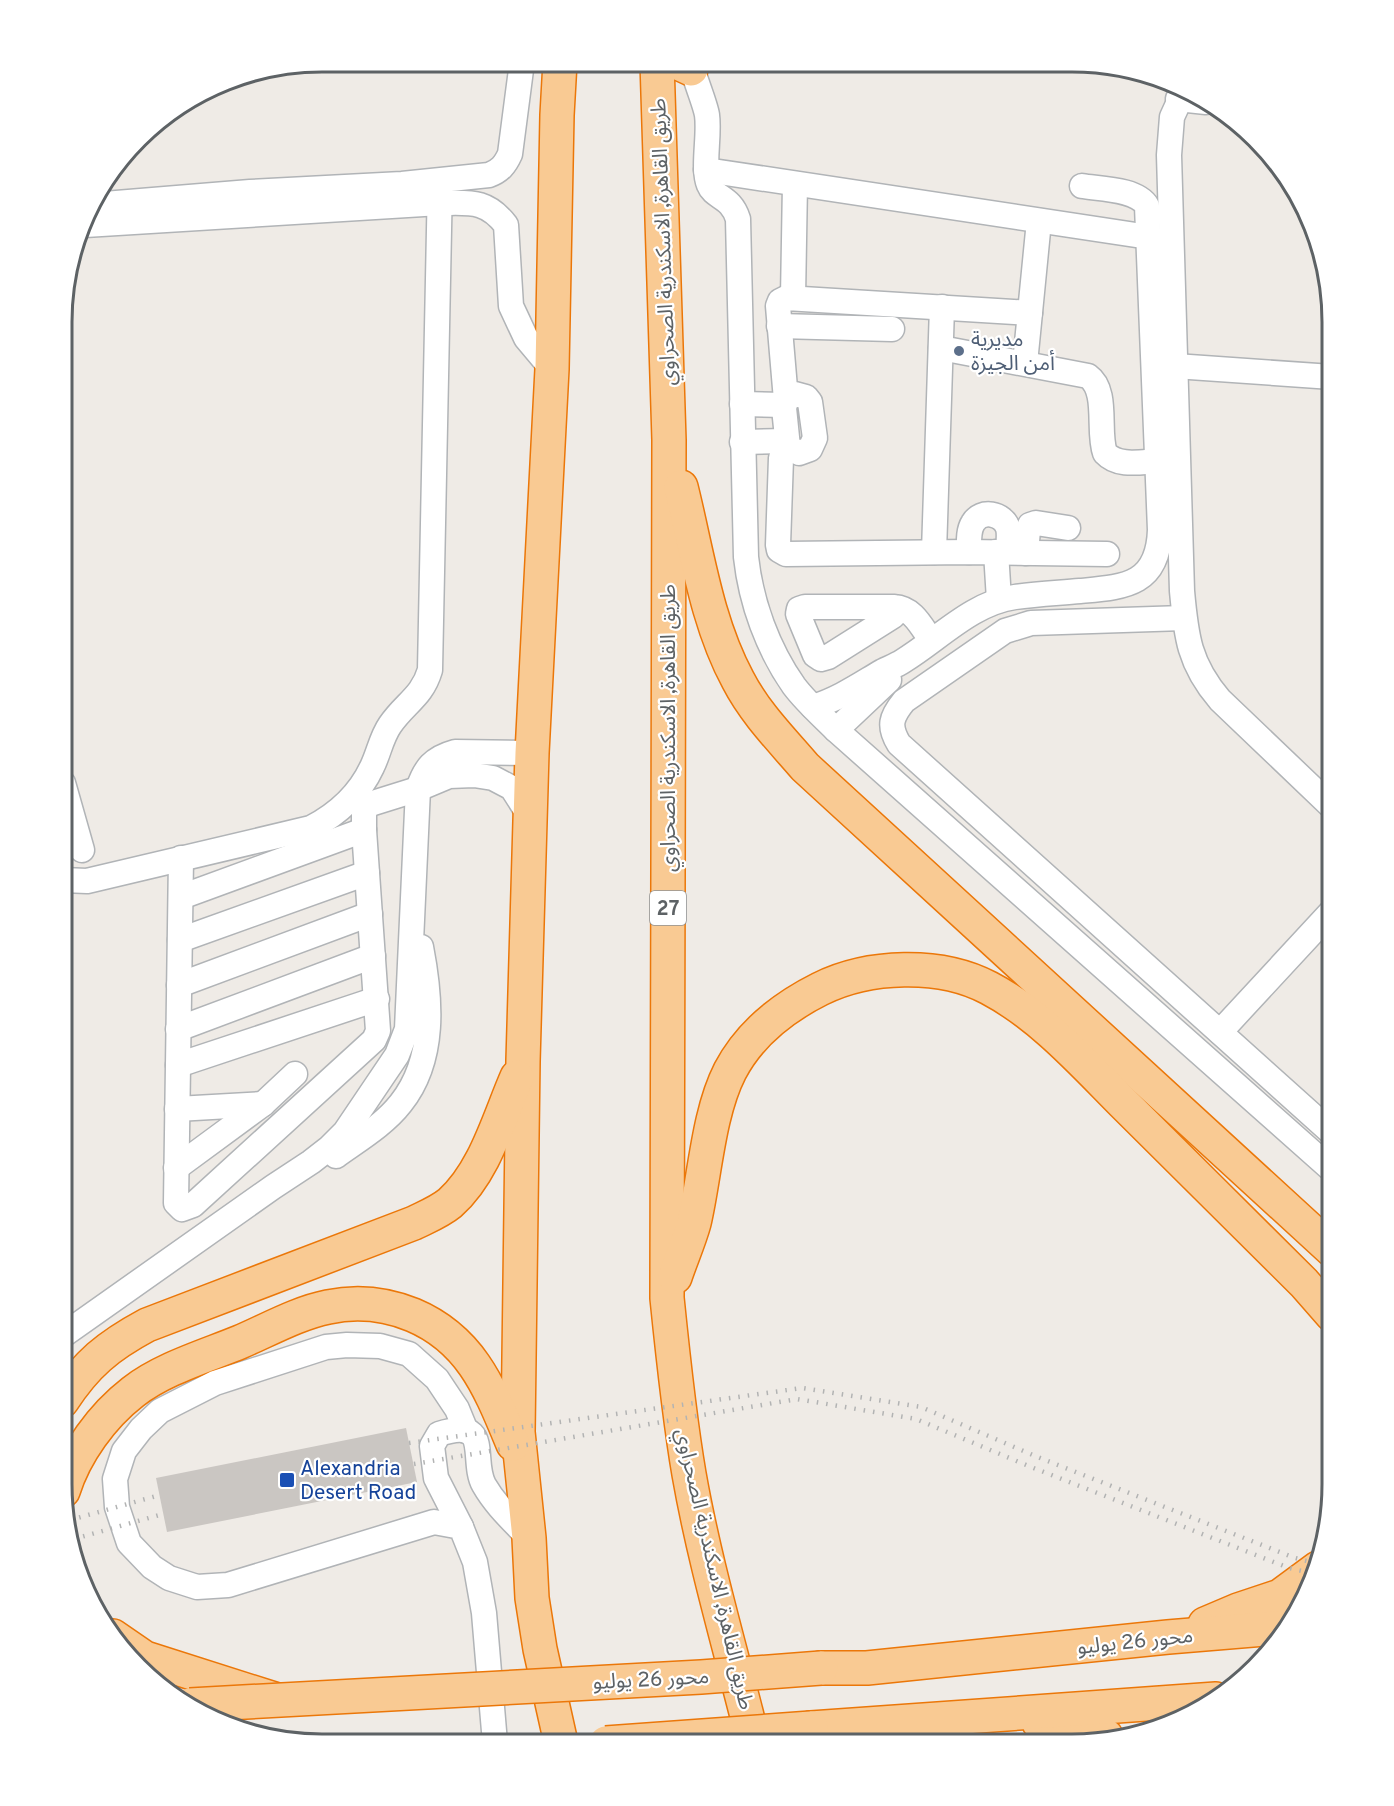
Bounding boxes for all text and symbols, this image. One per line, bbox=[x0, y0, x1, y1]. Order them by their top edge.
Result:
street label: طريق القاهرة, الاسكندرية الصحراوي bbox=[646, 98, 684, 386]
place label: مديرية أمن الجيزة bbox=[971, 327, 1055, 378]
marker: مديرية أمن الجيزة bbox=[952, 344, 966, 358]
street label: طريق القاهرة, الاسكندرية الصحراوي bbox=[656, 584, 684, 872]
road number: 27 bbox=[650, 891, 686, 925]
street label: طريق القاهرة, الاسكندرية الصحراوي bbox=[667, 1426, 759, 1713]
place label: Alexandria Desert Road bbox=[300, 1456, 416, 1507]
marker: Alexandria Desert Road bbox=[278, 1471, 296, 1489]
street label: محور 26 يوليو bbox=[1076, 1623, 1195, 1662]
street label: محور 26 يوليو bbox=[592, 1664, 710, 1697]

